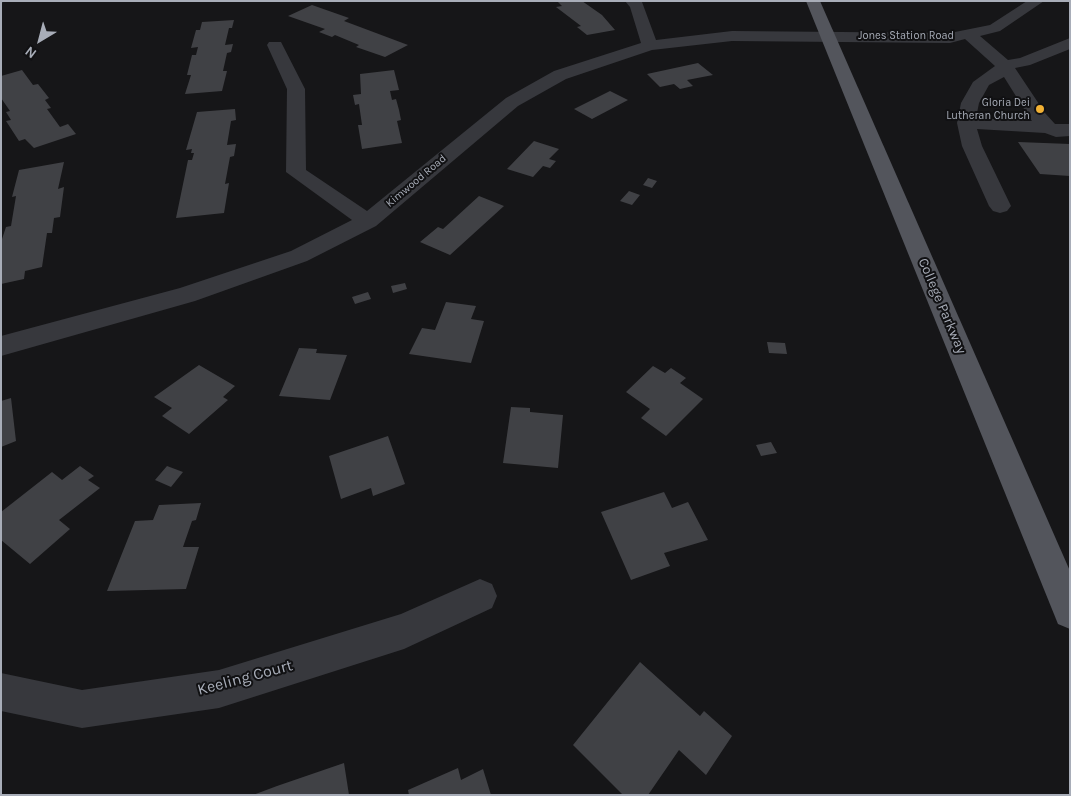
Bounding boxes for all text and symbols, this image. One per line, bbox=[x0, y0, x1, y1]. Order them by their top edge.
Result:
north arrow bbox=[15, 15, 65, 65]
street label: Jones Station Road bbox=[858, 29, 954, 43]
text: N bbox=[22, 43, 40, 62]
place label: Gloria Dei Lutheran Church bbox=[946, 96, 1030, 122]
marker: Gloria Dei Lutheran Church bbox=[1034, 103, 1046, 115]
street label: Kimwood Road bbox=[383, 152, 449, 210]
street label: College Parkway bbox=[914, 256, 970, 356]
street label: Keeling Court bbox=[195, 656, 295, 700]

